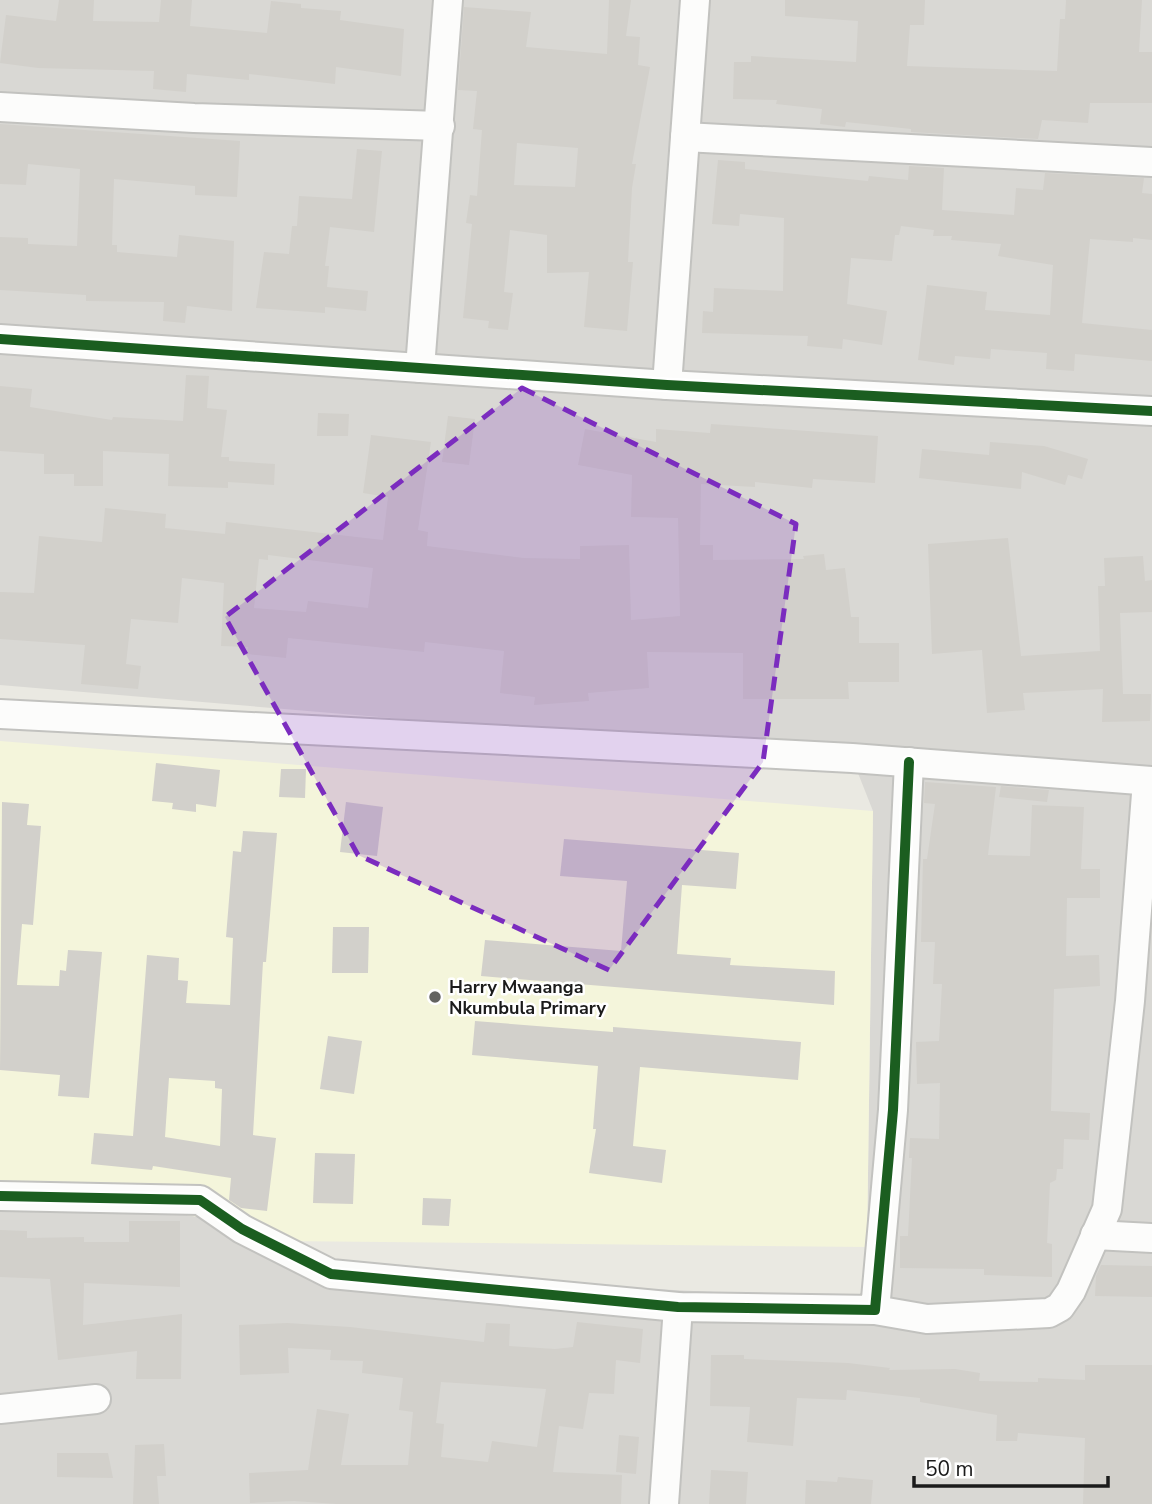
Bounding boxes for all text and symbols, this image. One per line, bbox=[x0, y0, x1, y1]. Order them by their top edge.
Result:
place label: Harry Mwaanga Nkumbula Primary bbox=[449, 975, 606, 1020]
marker: Harry Mwaanga Nkumbula Primary bbox=[427, 989, 443, 1005]
scale bar bbox=[914, 1444, 1108, 1488]
text: 50 m bbox=[925, 1455, 974, 1483]

